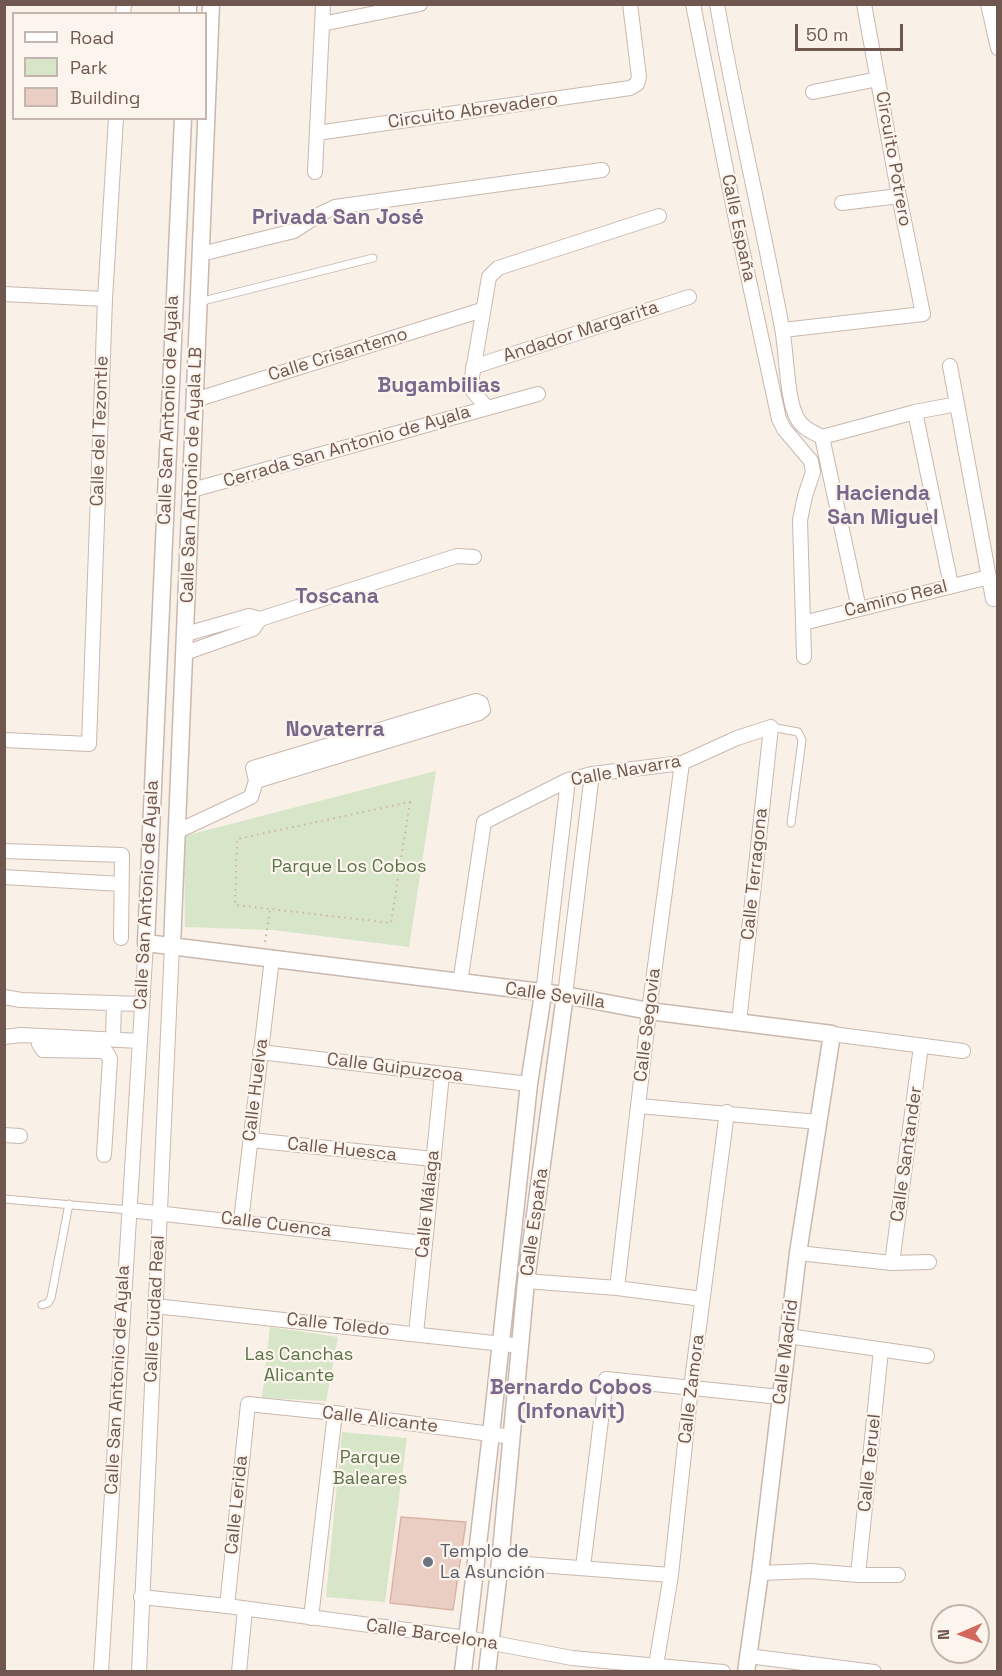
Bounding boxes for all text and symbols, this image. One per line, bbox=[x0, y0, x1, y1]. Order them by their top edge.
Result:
legend bbox=[12, 12, 207, 120]
scale bar bbox=[798, 12, 906, 50]
text: 50 m bbox=[806, 23, 848, 46]
text: Road bbox=[70, 26, 114, 49]
text: Park bbox=[70, 56, 107, 79]
text: Building bbox=[70, 86, 140, 109]
street label: Circuito Abrevadero bbox=[387, 88, 559, 134]
street label: Circuito Potrero bbox=[871, 90, 915, 228]
street label: Calle España bbox=[716, 172, 760, 284]
district label: Privada San José bbox=[252, 205, 424, 231]
street label: Calle San Antonio de Ayala bbox=[154, 295, 184, 525]
street label: Andador Margarita bbox=[501, 297, 661, 367]
street label: Calle Crisantemo bbox=[266, 324, 410, 386]
street label: Calle San Antonio de Ayala LB bbox=[177, 347, 207, 603]
street label: Calle del Tezontle bbox=[87, 355, 113, 507]
district label: Bugambilias bbox=[377, 373, 501, 399]
street label: Cerrada San Antonio de Ayala bbox=[221, 401, 473, 493]
district label: Hacienda San Miguel bbox=[827, 481, 939, 531]
street label: Camino Real bbox=[842, 576, 950, 622]
district label: Toscana bbox=[295, 584, 379, 610]
district label: Novaterra bbox=[285, 717, 385, 743]
street label: Calle Navarra bbox=[569, 751, 683, 791]
street label: Calle San Antonio de Ayala bbox=[130, 780, 164, 1010]
street label: Calle Terragona bbox=[737, 807, 773, 941]
park label: Parque Los Cobos bbox=[271, 856, 427, 878]
street label: Calle Segovia bbox=[630, 967, 666, 1083]
street label: Calle Sevilla bbox=[504, 978, 606, 1014]
street label: Calle Huelva bbox=[239, 1037, 273, 1143]
street label: Calle Guipuzcoa bbox=[326, 1049, 464, 1087]
street label: Calle Santander bbox=[887, 1085, 927, 1223]
street label: Calle Huesca bbox=[286, 1134, 398, 1166]
street label: Calle Málaga bbox=[412, 1149, 444, 1259]
street label: Calle España bbox=[517, 1167, 553, 1277]
street label: Calle Cuenca bbox=[219, 1207, 333, 1243]
street label: Calle Ciudad Real bbox=[140, 1235, 170, 1383]
street label: Calle San Antonio de Ayala bbox=[101, 1265, 135, 1495]
street label: Calle Madrid bbox=[769, 1298, 803, 1406]
street label: Calle Toledo bbox=[285, 1309, 391, 1341]
street label: Calle Zamora bbox=[675, 1333, 709, 1445]
park label: Las Canchas Alicante bbox=[245, 1344, 353, 1386]
district label: Bernardo Cobos (Infonavit) bbox=[490, 1375, 652, 1425]
street label: Calle Alicante bbox=[321, 1402, 439, 1438]
street label: Calle Teruel bbox=[854, 1413, 886, 1513]
park label: Parque Baleares bbox=[333, 1447, 407, 1490]
street label: Calle Lerida bbox=[221, 1454, 253, 1556]
place label: Templo de La Asunción bbox=[440, 1541, 545, 1584]
marker: Templo de La Asunción bbox=[421, 1555, 435, 1569]
north arrow bbox=[930, 1604, 990, 1664]
street label: Calle Barcelona bbox=[365, 1615, 499, 1655]
text: N bbox=[933, 1629, 954, 1640]

